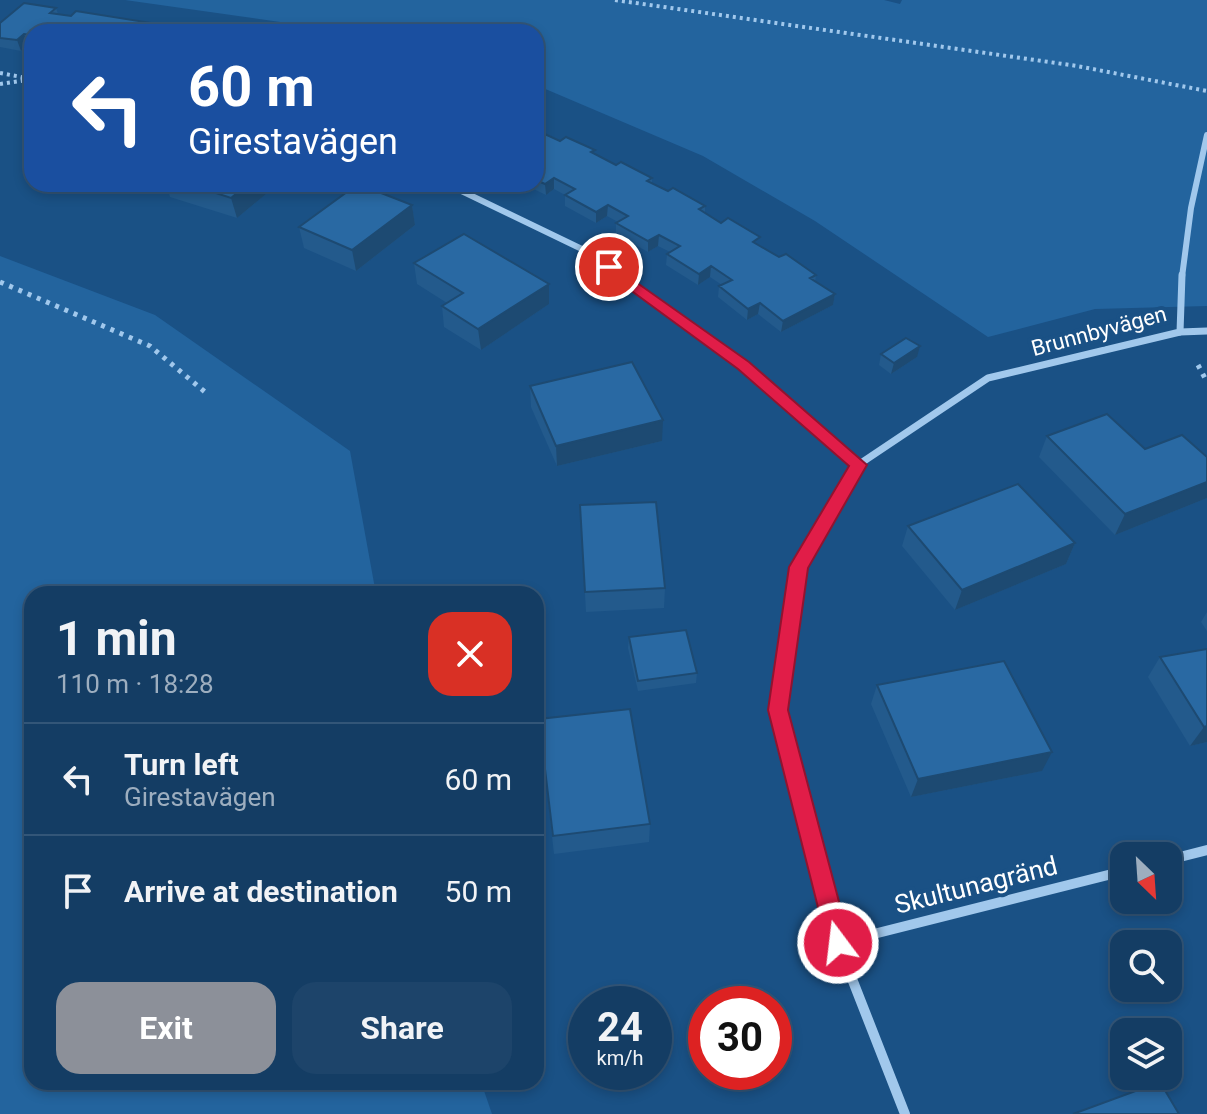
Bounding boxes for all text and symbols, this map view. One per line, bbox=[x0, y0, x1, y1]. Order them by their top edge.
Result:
text: 60 m bbox=[188, 54, 315, 120]
icon: left bbox=[56, 56, 160, 160]
text: Girestavägen bbox=[188, 121, 398, 163]
pin bbox=[575, 233, 643, 301]
icon: arrive bbox=[587, 245, 631, 289]
street label: Brunnbyvägen bbox=[1029, 301, 1169, 361]
text: 1 min bbox=[56, 610, 177, 667]
button: close bbox=[428, 612, 512, 696]
text: 110 m · 18:28 bbox=[56, 669, 214, 699]
text: Turn left bbox=[124, 747, 239, 782]
icon: left bbox=[56, 757, 100, 801]
text: 60 m bbox=[445, 762, 512, 797]
text: Girestavägen bbox=[124, 782, 276, 812]
north arrow bbox=[1110, 842, 1182, 914]
map controls bbox=[1110, 842, 1182, 1090]
street label: Skultunagränd bbox=[892, 850, 1060, 920]
icon: arrive bbox=[56, 869, 100, 913]
text: Arrive at destination bbox=[124, 874, 398, 909]
text: 50 m bbox=[445, 874, 512, 909]
position arrow bbox=[796, 901, 880, 985]
button: search bbox=[1110, 930, 1182, 1002]
button: Exit bbox=[56, 982, 276, 1074]
button: Share bbox=[292, 982, 512, 1074]
speed limit sign: 30 bbox=[688, 986, 792, 1090]
text: 24 bbox=[597, 1004, 643, 1051]
button: layers bbox=[1110, 1018, 1182, 1090]
text: km/h bbox=[597, 1046, 643, 1070]

